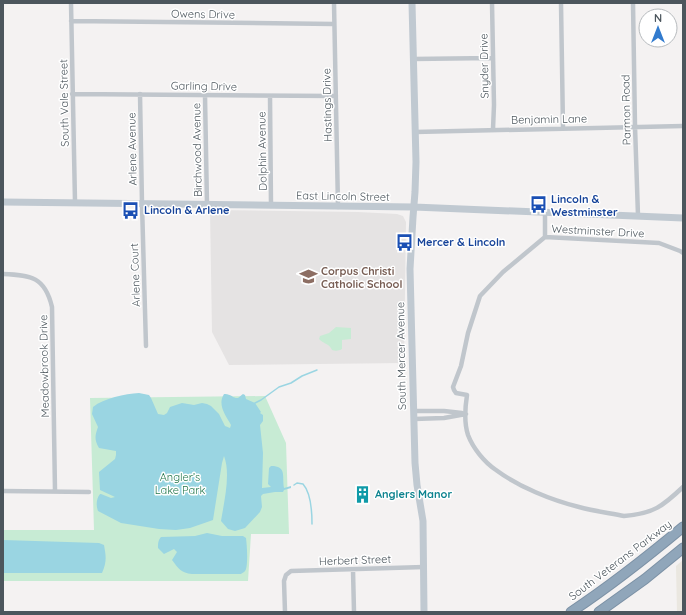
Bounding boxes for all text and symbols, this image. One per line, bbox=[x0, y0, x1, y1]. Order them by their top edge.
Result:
street label: Owens Drive bbox=[171, 6, 235, 22]
north arrow bbox=[638, 8, 678, 48]
text: N bbox=[654, 11, 662, 25]
street label: Snyder Drive bbox=[476, 33, 492, 99]
street label: South Vale Street bbox=[56, 59, 72, 147]
street label: Hastings Drive bbox=[319, 68, 335, 142]
street label: Parmon Road bbox=[618, 75, 634, 145]
street label: Garling Drive bbox=[171, 78, 237, 94]
street label: Birchwood Avenue bbox=[189, 103, 205, 197]
street label: Dolphin Avenue bbox=[254, 111, 270, 191]
street label: Benjamin Lane bbox=[511, 111, 587, 127]
street label: Arlene Avenue bbox=[124, 112, 140, 186]
street label: East Lincoln Street bbox=[296, 188, 390, 204]
place label: Lincoln & Westminster bbox=[551, 192, 618, 219]
bus stop icon: Lincoln & Westminster bbox=[528, 195, 548, 215]
bus stop icon: Lincoln & Arlene bbox=[121, 200, 141, 220]
place label: Lincoln & Arlene bbox=[144, 203, 230, 217]
street label: Westminster Drive bbox=[551, 222, 645, 240]
bus stop icon: Mercer & Lincoln bbox=[394, 232, 414, 252]
place label: Mercer & Lincoln bbox=[417, 235, 505, 249]
street label: Arlene Court bbox=[127, 243, 143, 307]
place label: Corpus Christi Catholic School bbox=[321, 264, 402, 291]
school or university icon: Corpus Christi Catholic School bbox=[298, 267, 318, 287]
street label: South Mercer Avenue bbox=[393, 302, 409, 410]
street label: Meadowbrook Drive bbox=[36, 314, 52, 418]
park label: Angler’s Lake Park bbox=[155, 470, 205, 497]
building icon: Anglers Manor bbox=[352, 484, 372, 504]
place label: Anglers Manor bbox=[375, 487, 452, 501]
street label: South Veterans Parkway bbox=[566, 517, 674, 603]
street label: Herbert Street bbox=[319, 552, 392, 568]

